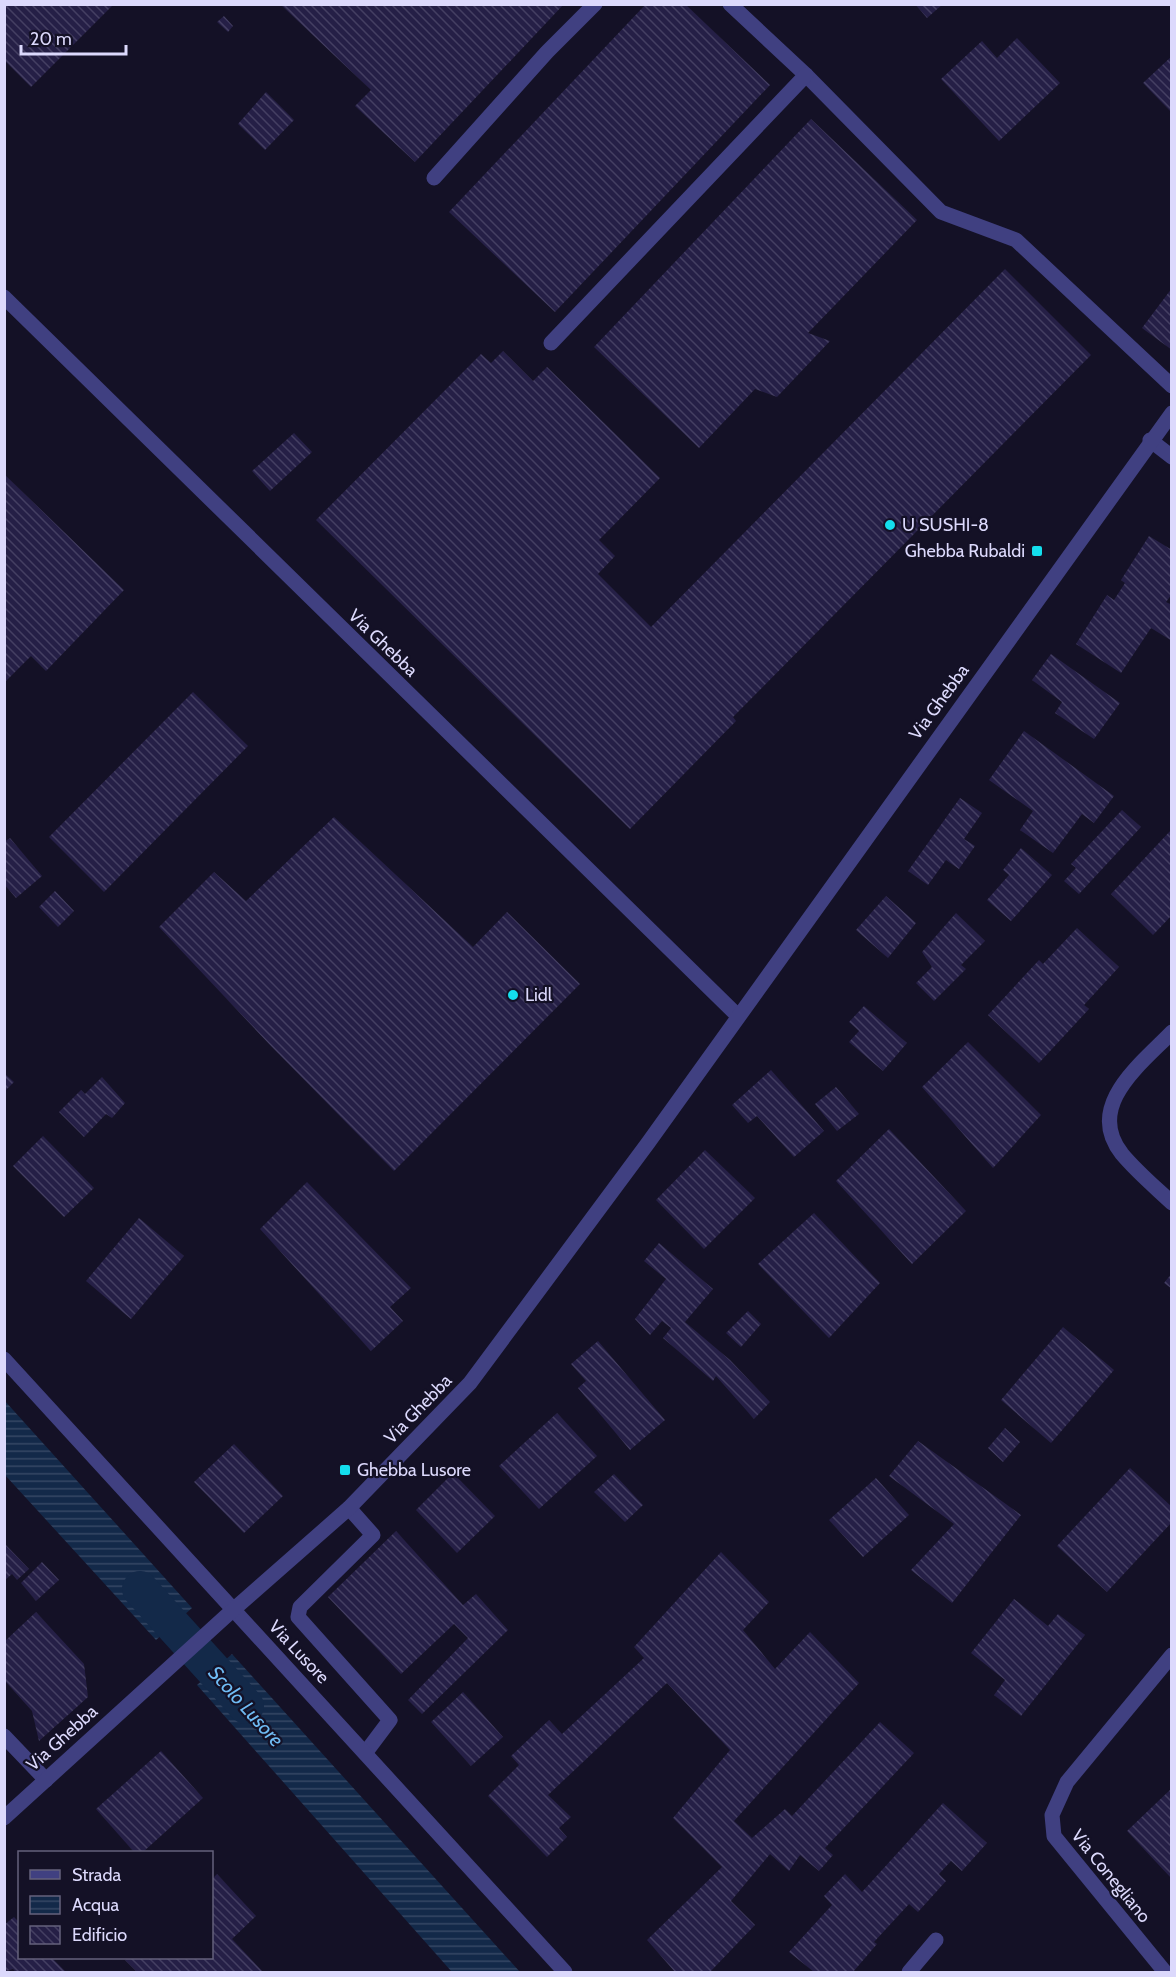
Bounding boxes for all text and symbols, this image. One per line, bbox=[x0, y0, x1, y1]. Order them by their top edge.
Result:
scale bar bbox=[21, 18, 126, 56]
text: 20 m bbox=[30, 28, 72, 50]
place label: U SUSHI-8 bbox=[902, 514, 989, 536]
marker: U SUSHI-8 bbox=[883, 518, 897, 532]
place label: Ghebba Rubaldi bbox=[905, 540, 1025, 562]
marker: Ghebba Rubaldi bbox=[1030, 544, 1044, 558]
street label: Via Ghebba bbox=[344, 605, 422, 682]
street label: Via Ghebba bbox=[904, 660, 974, 744]
place label: Lidl bbox=[525, 984, 553, 1006]
marker: Lidl bbox=[506, 988, 520, 1002]
street label: Via Ghebba bbox=[380, 1370, 457, 1448]
place label: Ghebba Lusore bbox=[357, 1459, 471, 1481]
marker: Ghebba Lusore bbox=[338, 1463, 352, 1477]
street label: Via Lusore bbox=[264, 1616, 334, 1688]
water label: Scolo Lusore bbox=[203, 1661, 289, 1751]
street label: Via Ghebba bbox=[22, 1700, 102, 1776]
street label: Via Conegliano bbox=[1067, 1825, 1155, 1927]
legend bbox=[18, 1851, 213, 1959]
text: Strada bbox=[72, 1864, 122, 1886]
text: Acqua bbox=[72, 1894, 119, 1916]
text: Edificio bbox=[72, 1924, 127, 1946]

